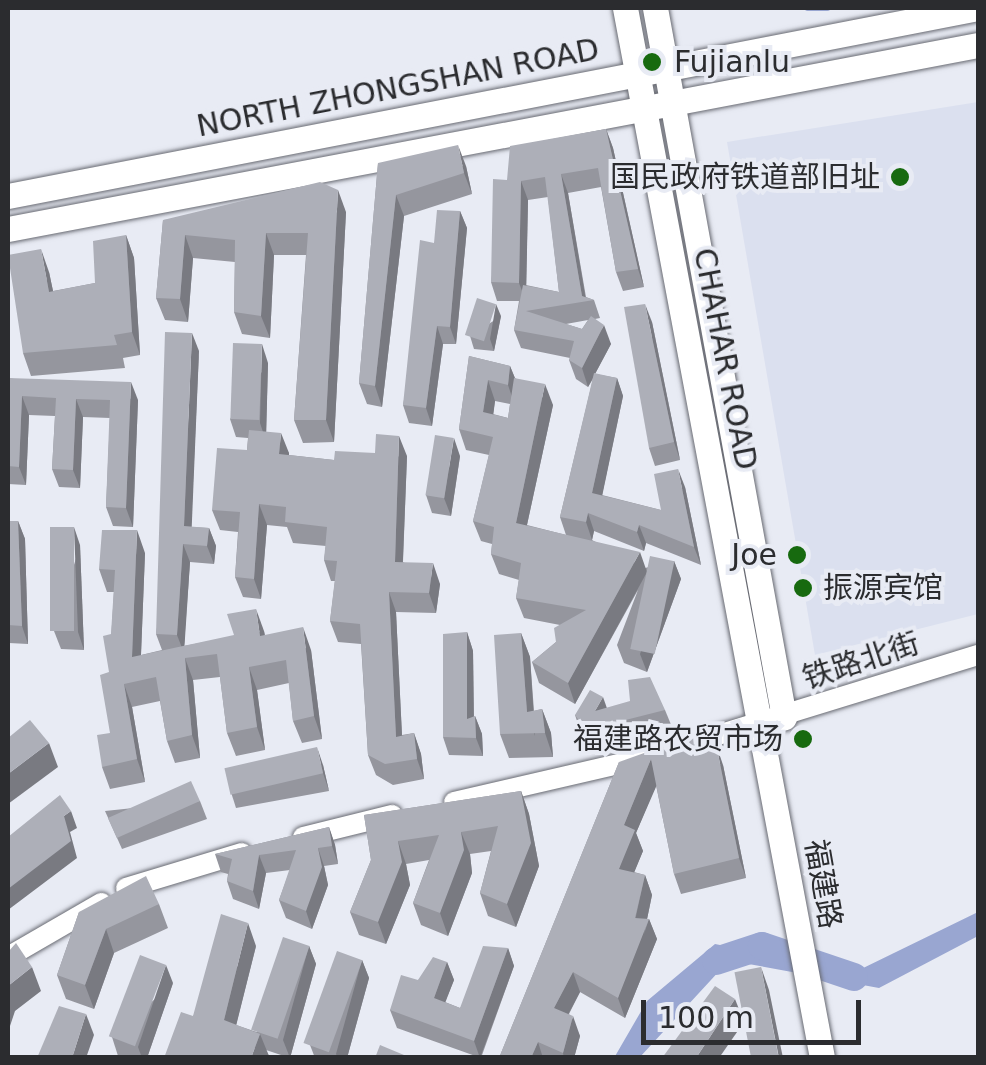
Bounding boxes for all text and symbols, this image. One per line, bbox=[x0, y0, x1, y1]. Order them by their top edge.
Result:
street label: NORTH ZHONGSHAN ROAD bbox=[194, 31, 602, 145]
place label: Fujianlu bbox=[674, 44, 790, 80]
marker: Fujianlu bbox=[639, 49, 665, 75]
place label: 国民政府铁道部旧址 bbox=[610, 159, 880, 195]
marker: 国民政府铁道部旧址 bbox=[889, 166, 911, 188]
street label: CHAHAR ROAD bbox=[686, 245, 764, 473]
place label: Joe bbox=[731, 537, 777, 573]
marker: Joe bbox=[786, 544, 808, 566]
place label: 振源宾馆 bbox=[823, 570, 943, 606]
marker: 振源宾馆 bbox=[792, 577, 814, 599]
street label: 铁路北街 bbox=[798, 625, 924, 697]
place label: 福建路农贸市场 bbox=[573, 721, 783, 757]
marker: 福建路农贸市场 bbox=[792, 728, 814, 750]
street label: 福建路 bbox=[797, 837, 849, 931]
scale bar bbox=[646, 980, 866, 1042]
text: 100 m bbox=[658, 1000, 754, 1035]

